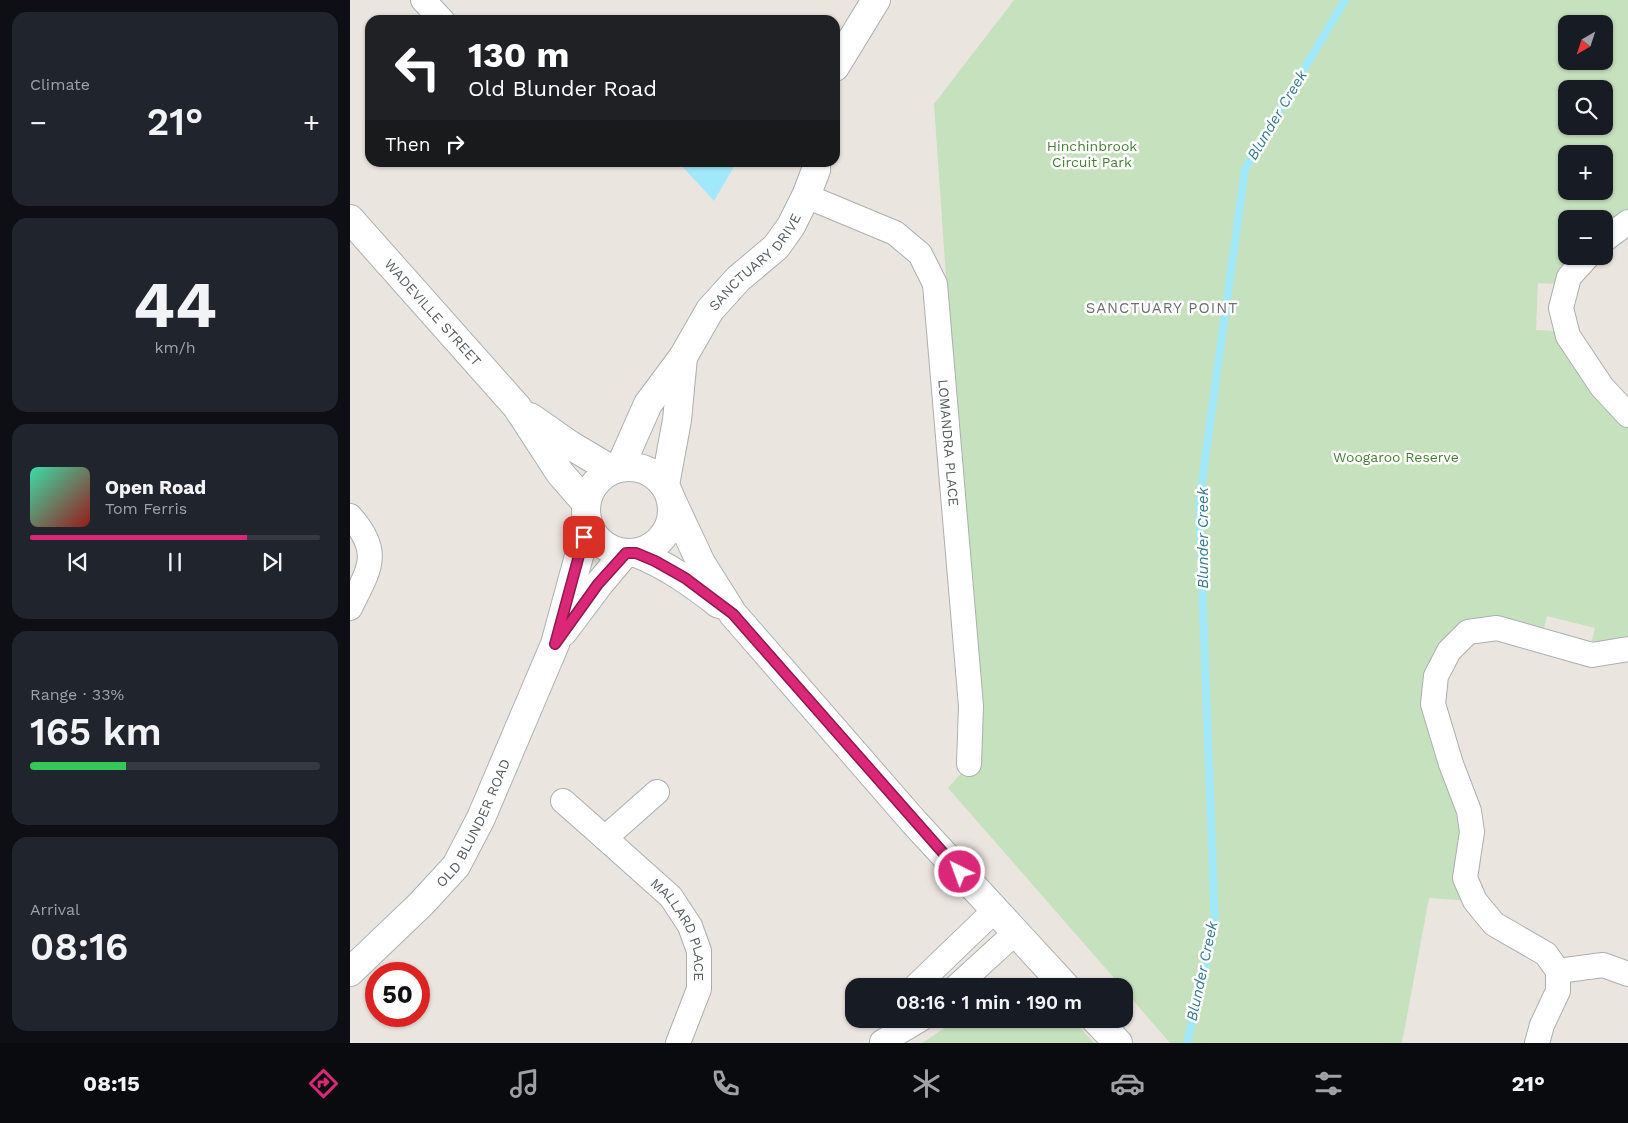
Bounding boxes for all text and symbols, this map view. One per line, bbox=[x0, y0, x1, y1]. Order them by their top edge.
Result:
north arrow bbox=[1558, 15, 1612, 70]
map controls bbox=[1558, 15, 1613, 265]
text: 130 m bbox=[468, 34, 569, 76]
icon: left bbox=[385, 35, 450, 100]
water label: Blunder Creek bbox=[1243, 66, 1311, 163]
text: Climate bbox=[30, 75, 90, 94]
text: Old Blunder Road bbox=[468, 76, 657, 101]
button: search bbox=[1558, 80, 1613, 135]
text: 21° bbox=[147, 100, 203, 144]
text: − bbox=[30, 106, 47, 139]
text: + bbox=[303, 106, 320, 139]
icon: right bbox=[441, 130, 469, 158]
text: Then bbox=[385, 133, 431, 156]
park label: Hinchinbrook Circuit Park bbox=[1047, 138, 1137, 170]
button: + bbox=[1558, 145, 1613, 200]
button: − bbox=[1558, 210, 1613, 265]
street label: SANCTUARY DRIVE bbox=[706, 211, 804, 314]
street label: WADEVILLE STREET bbox=[381, 256, 485, 370]
text: 44 bbox=[133, 267, 217, 343]
district label: SANCTUARY POINT bbox=[1086, 299, 1238, 317]
text: km/h bbox=[154, 338, 196, 357]
street label: LOMANDRA PLACE bbox=[935, 379, 962, 507]
park label: Woogaroo Reserve bbox=[1333, 449, 1459, 465]
text: Open Road bbox=[105, 476, 206, 499]
water label: Blunder Creek bbox=[1194, 486, 1212, 589]
text: Tom Ferris bbox=[105, 499, 187, 518]
pin bbox=[563, 516, 605, 558]
icon: arrive bbox=[570, 523, 598, 551]
icon: previous bbox=[64, 548, 92, 576]
icon: pause bbox=[161, 548, 189, 576]
icon: next bbox=[258, 548, 286, 576]
text: Range · 33% bbox=[30, 685, 124, 704]
text: 165 km bbox=[30, 710, 162, 754]
street label: OLD BLUNDER ROAD bbox=[433, 756, 513, 890]
position arrow bbox=[933, 845, 985, 897]
street label: MALLARD PLACE bbox=[647, 875, 707, 981]
text: Arrival bbox=[30, 900, 80, 919]
water label: Blunder Creek bbox=[1183, 919, 1222, 1022]
text: 08:16 bbox=[30, 925, 128, 969]
speed limit sign: 50 bbox=[365, 962, 430, 1027]
text: 08:16 · 1 min · 190 m bbox=[896, 991, 1082, 1014]
icon: directions bbox=[306, 1066, 341, 1101]
icon: music bbox=[507, 1066, 542, 1101]
icon: phone bbox=[708, 1066, 743, 1101]
icon: climate bbox=[909, 1066, 944, 1101]
icon: car bbox=[1110, 1066, 1145, 1101]
icon: filters bbox=[1311, 1066, 1346, 1101]
text: 08:15 bbox=[83, 1071, 140, 1096]
text: 21° bbox=[1511, 1071, 1545, 1096]

